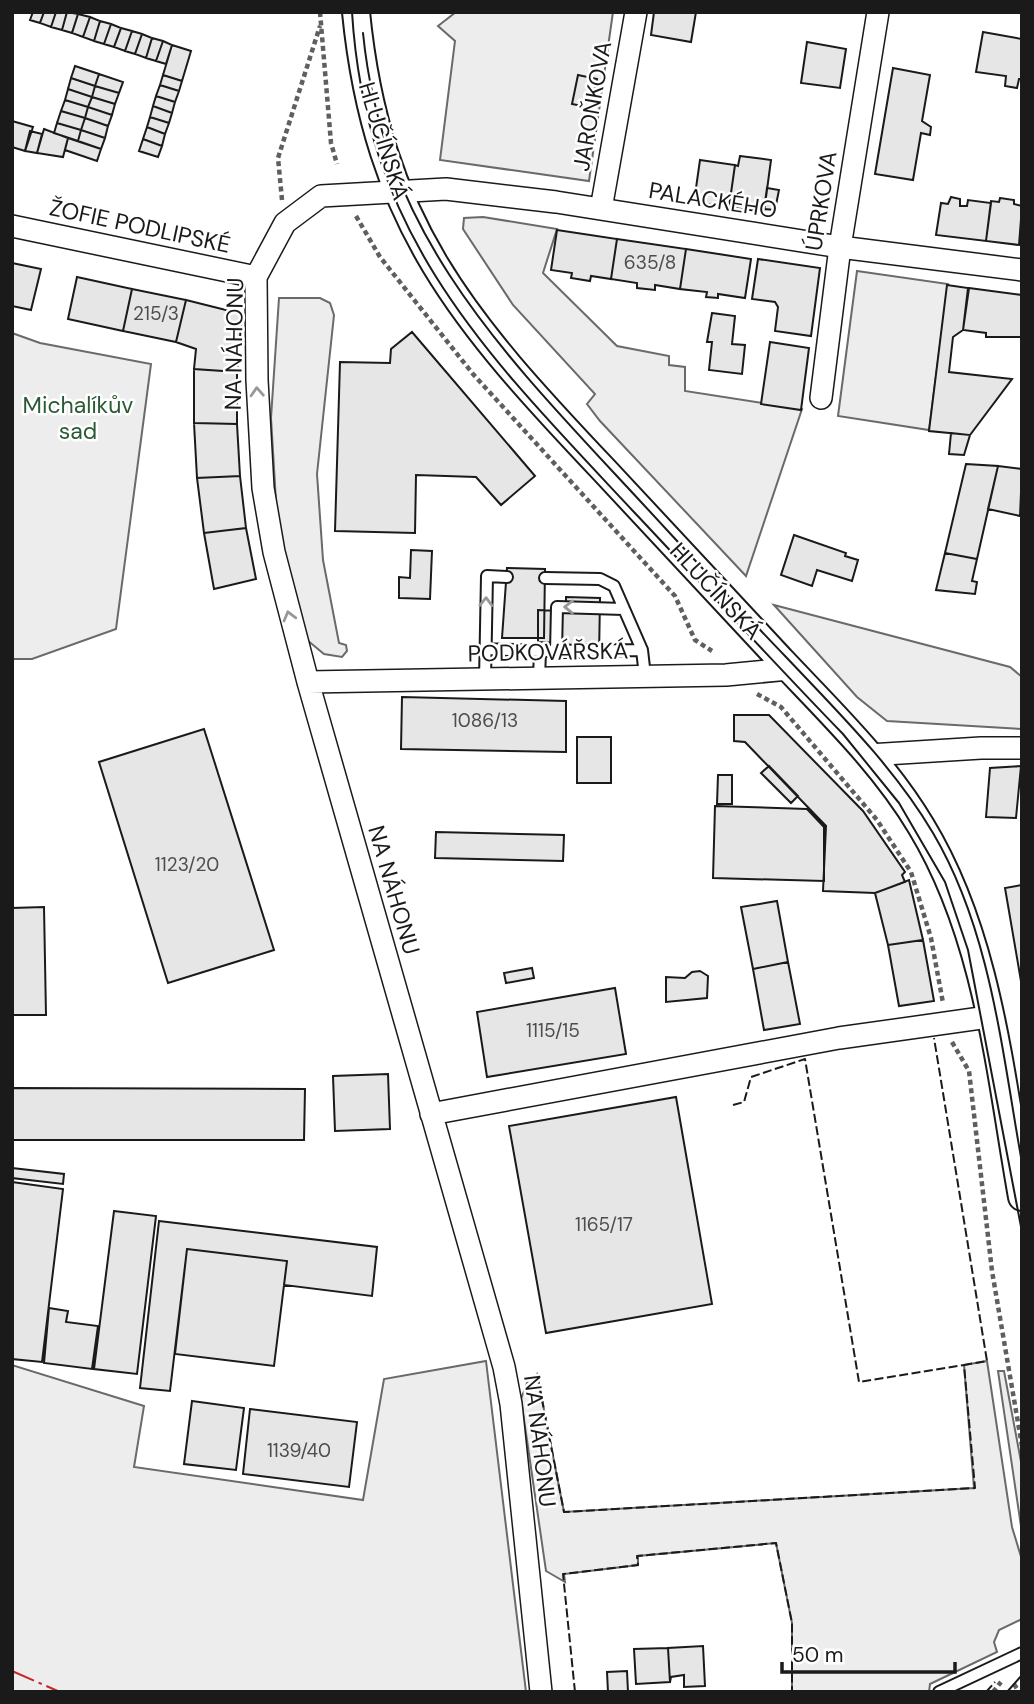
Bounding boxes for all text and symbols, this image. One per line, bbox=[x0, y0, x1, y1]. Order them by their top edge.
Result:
street label: JAROŇKOVA bbox=[566, 39, 618, 173]
street label: HLUČÍNSKÁ bbox=[352, 78, 416, 204]
street label: ÚPRKOVA bbox=[798, 149, 844, 253]
street label: PALACKÉHO bbox=[647, 175, 779, 225]
street label: ŽOFIE PODLIPSKÉ bbox=[47, 192, 233, 260]
house number: 635/8 bbox=[624, 250, 676, 275]
street label: NA NÁHONU bbox=[218, 277, 250, 411]
house number: 215/3 bbox=[133, 301, 179, 326]
one-way arrow bbox=[250, 386, 265, 397]
park label: Michalíkův sad bbox=[23, 390, 133, 446]
street label: HLUČÍNSKÁ bbox=[663, 536, 769, 646]
one-way arrow bbox=[479, 596, 494, 607]
one-way arrow bbox=[563, 600, 574, 615]
one-way arrow bbox=[283, 610, 297, 622]
street label: PODKOVÁŘSKÁ bbox=[467, 636, 629, 668]
house number: 1086/13 bbox=[452, 708, 518, 733]
street label: NA NÁHONU bbox=[361, 822, 427, 958]
house number: 1123/20 bbox=[155, 852, 219, 877]
house number: 1115/15 bbox=[526, 1018, 580, 1043]
house number: 1165/17 bbox=[575, 1212, 633, 1237]
street label: NA NÁHONU bbox=[517, 1373, 563, 1509]
house number: 1139/40 bbox=[267, 1438, 331, 1463]
scale bar bbox=[782, 1630, 955, 1674]
text: 50 m bbox=[792, 1641, 843, 1669]

